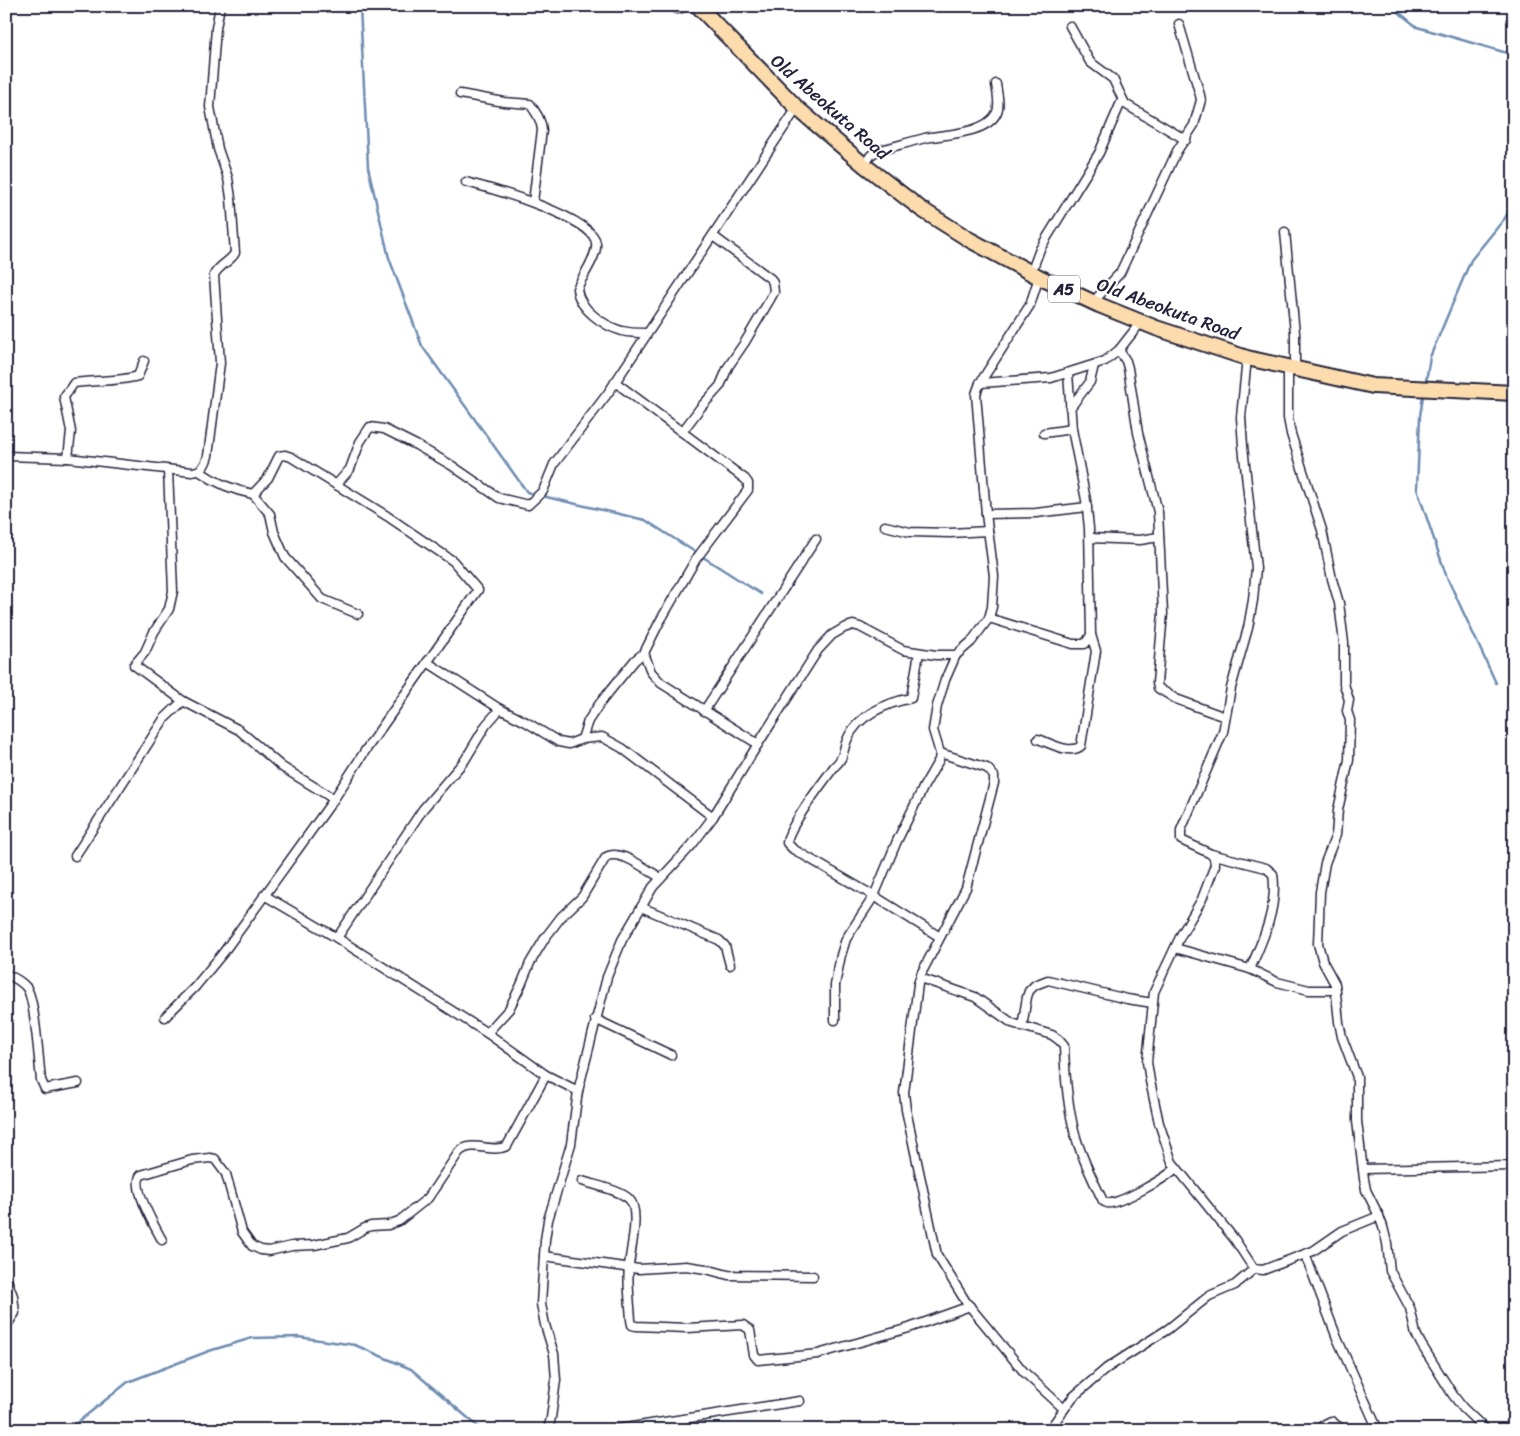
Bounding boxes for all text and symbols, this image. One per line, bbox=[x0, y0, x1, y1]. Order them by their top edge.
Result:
street label: Old Abeokuta Road bbox=[763, 46, 898, 169]
street label: Old Abeokuta Road bbox=[1092, 268, 1245, 350]
road number: A5 bbox=[1048, 276, 1080, 302]

